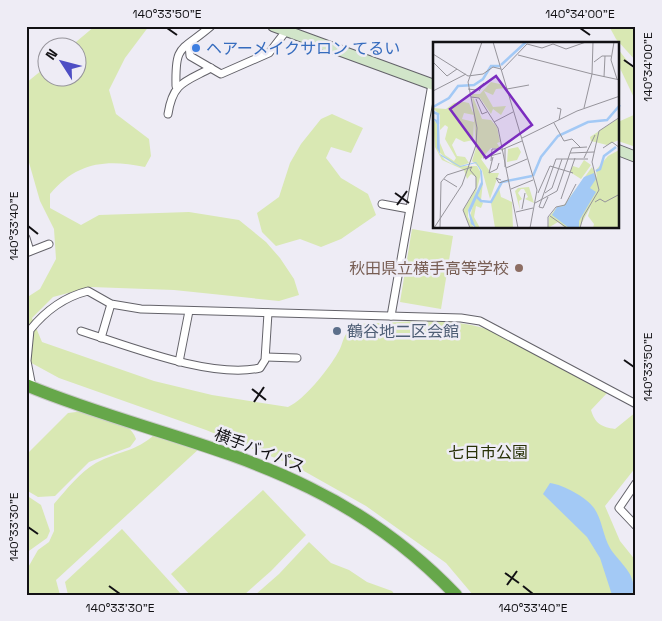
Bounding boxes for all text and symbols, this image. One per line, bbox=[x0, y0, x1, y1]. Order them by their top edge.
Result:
text: 140°33'50"E bbox=[132, 6, 202, 22]
text: 140°34'00"E bbox=[545, 6, 615, 22]
text: 140°34'00"E bbox=[640, 32, 656, 102]
north arrow bbox=[38, 38, 88, 88]
place label: ヘアーメイクサロン てるい bbox=[206, 38, 400, 59]
marker: ヘアーメイクサロン てるい bbox=[190, 42, 202, 54]
inset map bbox=[433, 42, 620, 229]
text: N bbox=[41, 45, 62, 63]
text: 140°33'40"E bbox=[6, 191, 22, 260]
place label: 秋田県立横手高等学校 bbox=[349, 258, 509, 279]
marker: 秋田県立横手高等学校 bbox=[513, 262, 525, 274]
place label: 鶴谷地二区会館 bbox=[347, 321, 459, 342]
marker: 鶴谷地二区会館 bbox=[331, 325, 343, 337]
text: 140°33'50"E bbox=[640, 332, 656, 402]
street label: 横手バイパス bbox=[211, 424, 308, 477]
park label: 七日市公園 bbox=[448, 442, 528, 463]
text: 140°33'30"E bbox=[6, 492, 22, 562]
text: 140°33'30"E bbox=[85, 600, 155, 616]
text: 140°33'40"E bbox=[499, 600, 568, 616]

